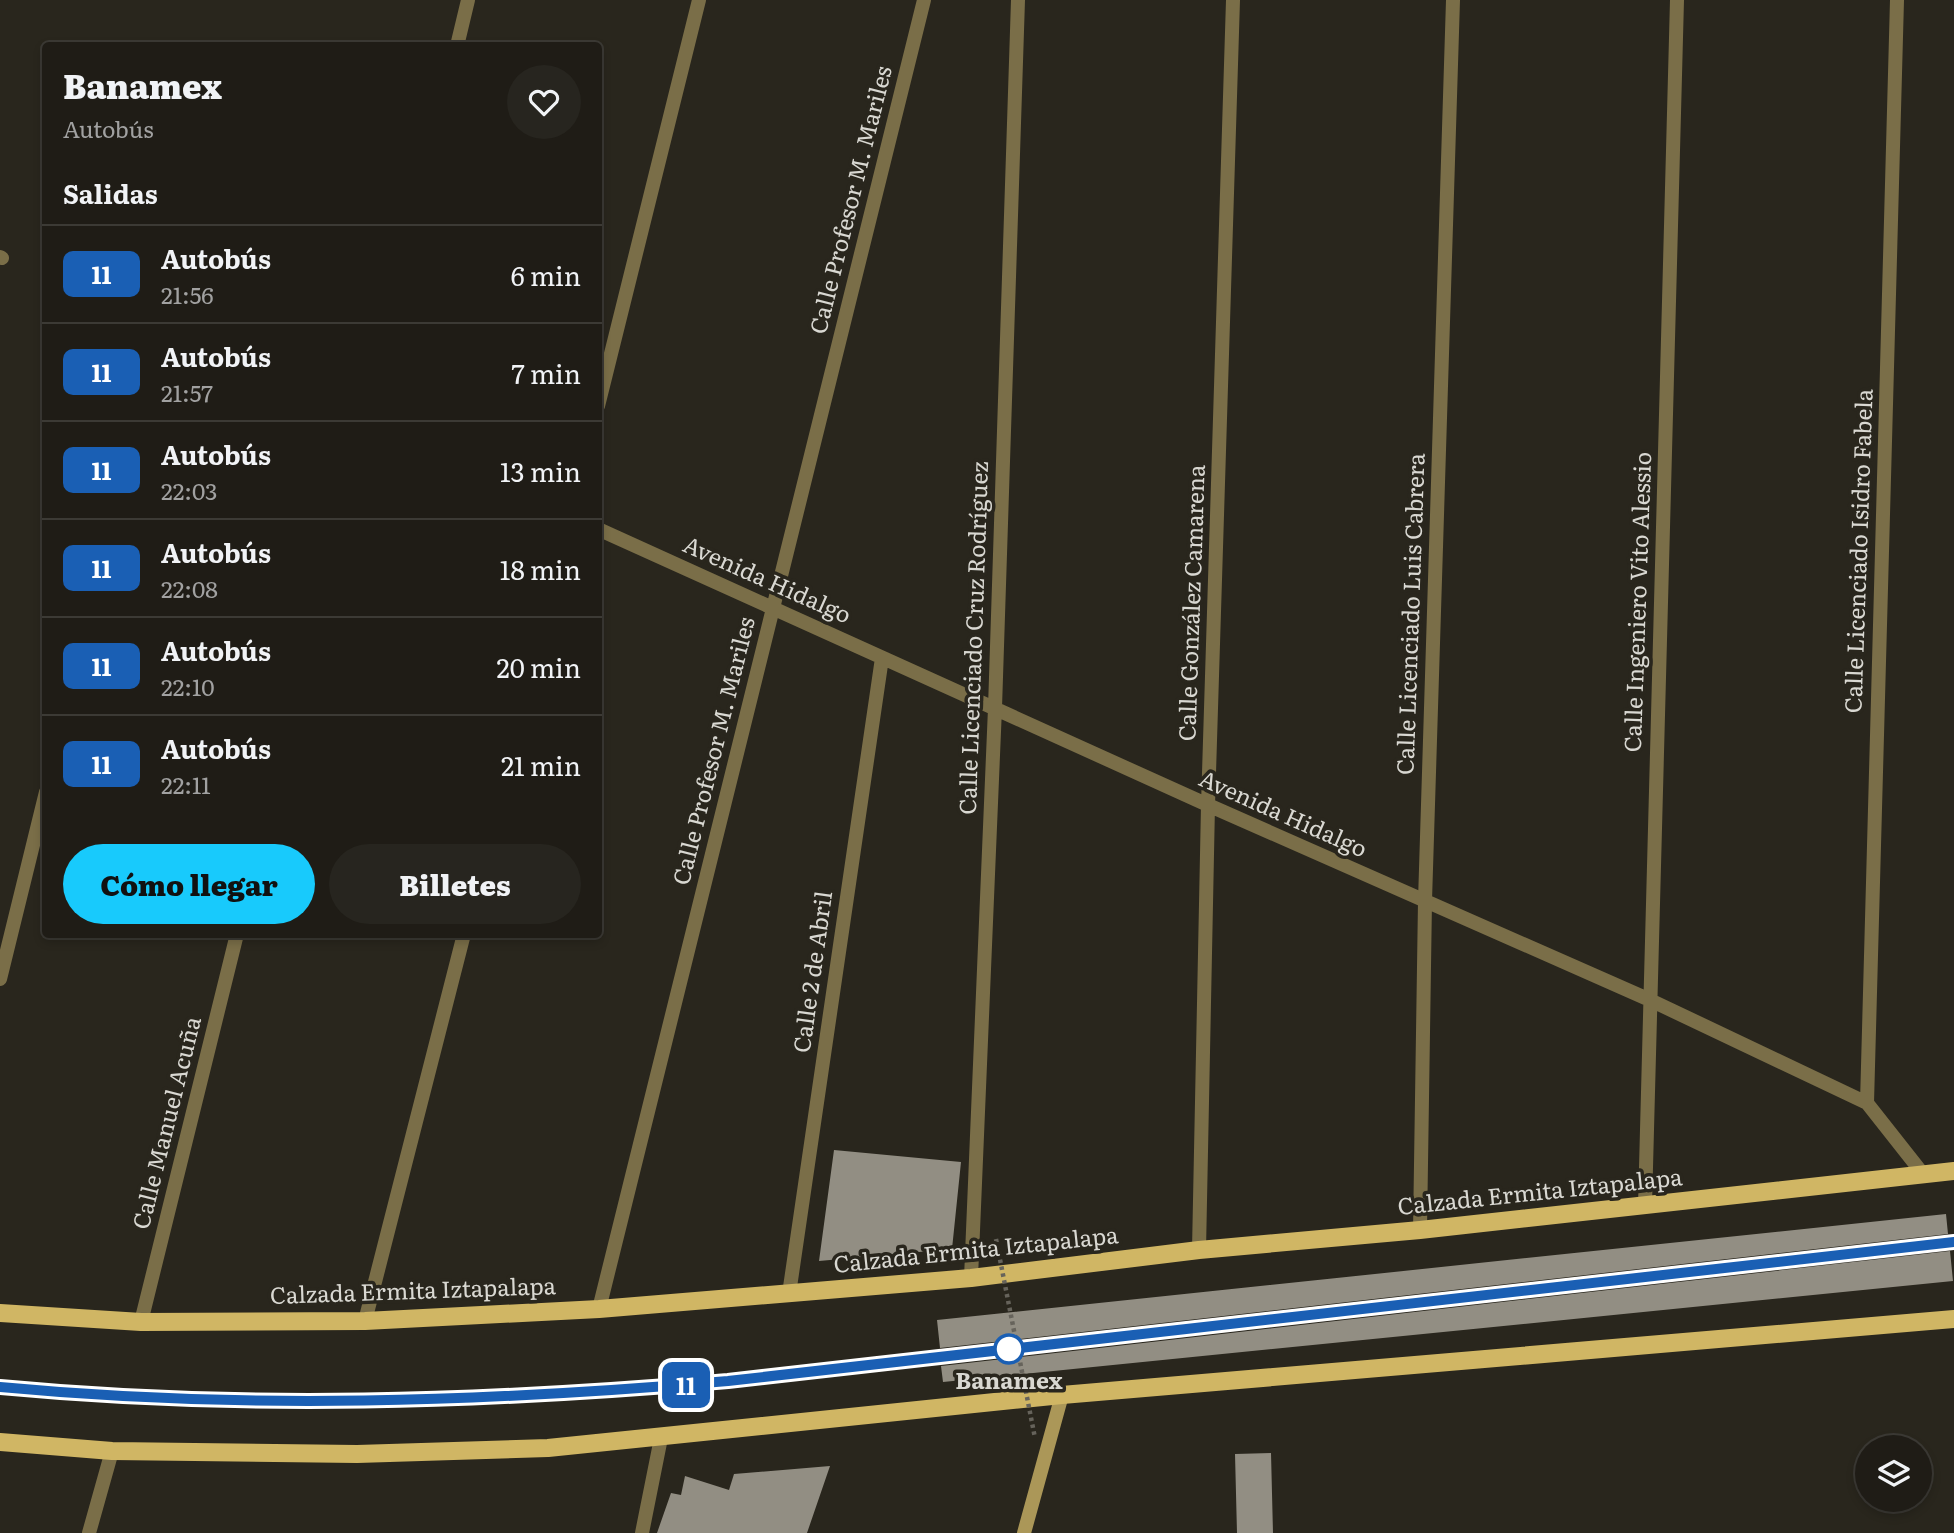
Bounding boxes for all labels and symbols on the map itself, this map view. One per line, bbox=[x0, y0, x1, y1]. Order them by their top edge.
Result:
street label: Calle Profesor M. Mariles bbox=[799, 62, 899, 337]
street label: Calle Licenciado Isidro Fabela bbox=[1834, 388, 1880, 714]
street label: Calle Ingeniero Vito Alessio bbox=[1614, 451, 1658, 753]
street label: Calle Licenciado Luis Cabrera bbox=[1386, 452, 1432, 775]
street label: Calle Licenciado Cruz Rodríguez bbox=[949, 461, 995, 815]
street label: Calle González Camarena bbox=[1168, 463, 1212, 742]
street label: Avenida Hidalgo bbox=[678, 526, 857, 630]
street label: Calle Profesor M. Mariles bbox=[662, 613, 762, 888]
street label: Avenida Hidalgo bbox=[1194, 760, 1373, 864]
street label: Calle 2 de Abril bbox=[783, 888, 839, 1055]
street label: Calle Manuel Acuña bbox=[122, 1012, 208, 1233]
street label: Calzada Ermita Iztapalapa bbox=[1396, 1158, 1684, 1222]
street label: Calzada Ermita Iztapalapa bbox=[832, 1216, 1120, 1280]
street label: Calzada Ermita Iztapalapa bbox=[269, 1267, 557, 1311]
marker: Banamex bbox=[994, 1334, 1024, 1364]
line badge: 11 bbox=[654, 1362, 718, 1408]
place label: Banamex bbox=[955, 1362, 1063, 1396]

